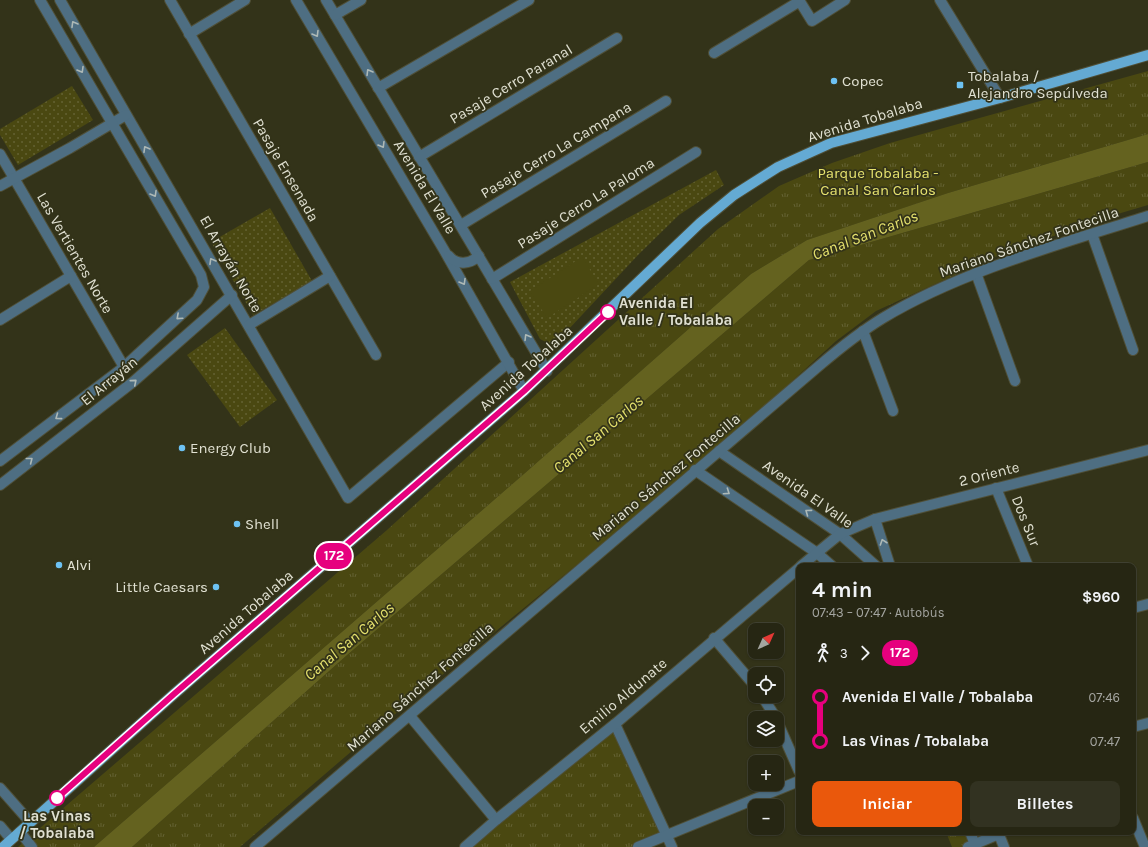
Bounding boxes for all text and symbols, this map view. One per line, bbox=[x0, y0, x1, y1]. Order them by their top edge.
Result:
one-way arrow bbox=[71, 21, 78, 28]
one-way arrow bbox=[312, 30, 319, 37]
street label: Pasaje Cerro Paranal bbox=[446, 40, 576, 128]
one-way arrow bbox=[77, 66, 84, 73]
place label: Tobalaba / Alejandro Sepúlveda bbox=[968, 67, 1108, 102]
one-way arrow bbox=[366, 69, 373, 76]
place label: Copec bbox=[842, 72, 884, 90]
marker: Copec bbox=[829, 76, 839, 86]
marker: Tobalaba / Alejandro Sepúlveda bbox=[955, 80, 965, 90]
street label: Avenida Tobalaba bbox=[805, 94, 925, 146]
street label: Pasaje Cerro La Campana bbox=[477, 98, 635, 202]
street label: Pasaje Ensenada bbox=[249, 115, 323, 225]
street label: Avenida El Valle bbox=[390, 137, 460, 237]
one-way arrow bbox=[378, 141, 385, 148]
one-way arrow bbox=[144, 146, 151, 153]
street label: Pasaje Cerro La Paloma bbox=[514, 153, 658, 253]
park label: Parque Tobalaba - Canal San Carlos bbox=[817, 164, 939, 199]
street label: Las Vertientes Norte bbox=[33, 189, 117, 317]
one-way arrow bbox=[149, 190, 156, 197]
street label: Mariano Sánchez Fontecilla bbox=[937, 203, 1121, 281]
water label: Canal San Carlos bbox=[809, 206, 921, 264]
street label: El Arrayán Norte bbox=[196, 212, 266, 316]
one-way arrow bbox=[209, 258, 216, 265]
one-way arrow bbox=[458, 278, 465, 285]
place label: Avenida El Valle / Tobalaba bbox=[619, 294, 732, 329]
marker: Avenida El Valle / Tobalaba bbox=[600, 304, 616, 320]
one-way arrow bbox=[176, 312, 184, 319]
street label: Avenida Tobalaba bbox=[476, 321, 576, 415]
one-way arrow bbox=[524, 334, 531, 341]
street label: El Arrayán bbox=[77, 353, 141, 409]
one-way arrow bbox=[129, 379, 136, 386]
water label: Canal San Carlos bbox=[549, 391, 647, 477]
street label: Mariano Sánchez Fontecilla bbox=[588, 410, 744, 544]
one-way arrow bbox=[55, 413, 62, 420]
place label: Energy Club bbox=[190, 439, 271, 457]
marker: Energy Club bbox=[177, 443, 187, 453]
street label: Avenida El Valle bbox=[759, 456, 857, 532]
one-way arrow bbox=[26, 458, 33, 465]
street label: 2 Oriente bbox=[957, 458, 1021, 490]
one-way arrow bbox=[723, 487, 730, 494]
street label: Dos Sur bbox=[1008, 493, 1045, 550]
one-way arrow bbox=[805, 509, 812, 517]
place label: Shell bbox=[245, 515, 279, 533]
marker: Shell bbox=[232, 519, 242, 529]
one-way arrow bbox=[879, 539, 887, 546]
line badge: 172 bbox=[311, 543, 357, 569]
text: 172 bbox=[324, 547, 344, 564]
place label: Alvi bbox=[67, 556, 92, 574]
marker: Alvi bbox=[54, 560, 64, 570]
street label: Avenida Tobalaba bbox=[195, 566, 297, 658]
text: 4 min bbox=[812, 577, 872, 603]
place label: Little Caesars bbox=[115, 578, 208, 596]
marker: Little Caesars bbox=[211, 582, 221, 592]
text: $960 bbox=[1082, 588, 1120, 606]
water label: Canal San Carlos bbox=[300, 598, 398, 684]
text: 07:43 – 07:47 · Autobús bbox=[812, 605, 944, 620]
street label: Mariano Sánchez Fontecilla bbox=[343, 618, 497, 756]
north arrow bbox=[748, 623, 784, 659]
map controls bbox=[748, 623, 784, 835]
icon: walk bbox=[812, 642, 834, 664]
icon: forward bbox=[854, 642, 876, 664]
text: 172 bbox=[890, 644, 910, 661]
text: 3 bbox=[840, 646, 848, 661]
street label: Emilio Aldunate bbox=[576, 654, 670, 738]
button: locate bbox=[748, 667, 784, 703]
text: Avenida El Valle / Tobalaba bbox=[842, 688, 1033, 706]
text: 07:46 bbox=[1088, 690, 1120, 705]
button: layers bbox=[748, 711, 784, 747]
text: Las Vinas / Tobalaba bbox=[842, 732, 989, 750]
text: 07:47 bbox=[1090, 734, 1120, 749]
button: + bbox=[748, 755, 784, 791]
button: Iniciar bbox=[812, 781, 962, 827]
button: Billetes bbox=[970, 781, 1120, 827]
marker: Las Vinas / Tobalaba bbox=[49, 790, 65, 806]
button: − bbox=[748, 799, 784, 835]
place label: Las Vinas / Tobalaba bbox=[19, 807, 95, 842]

